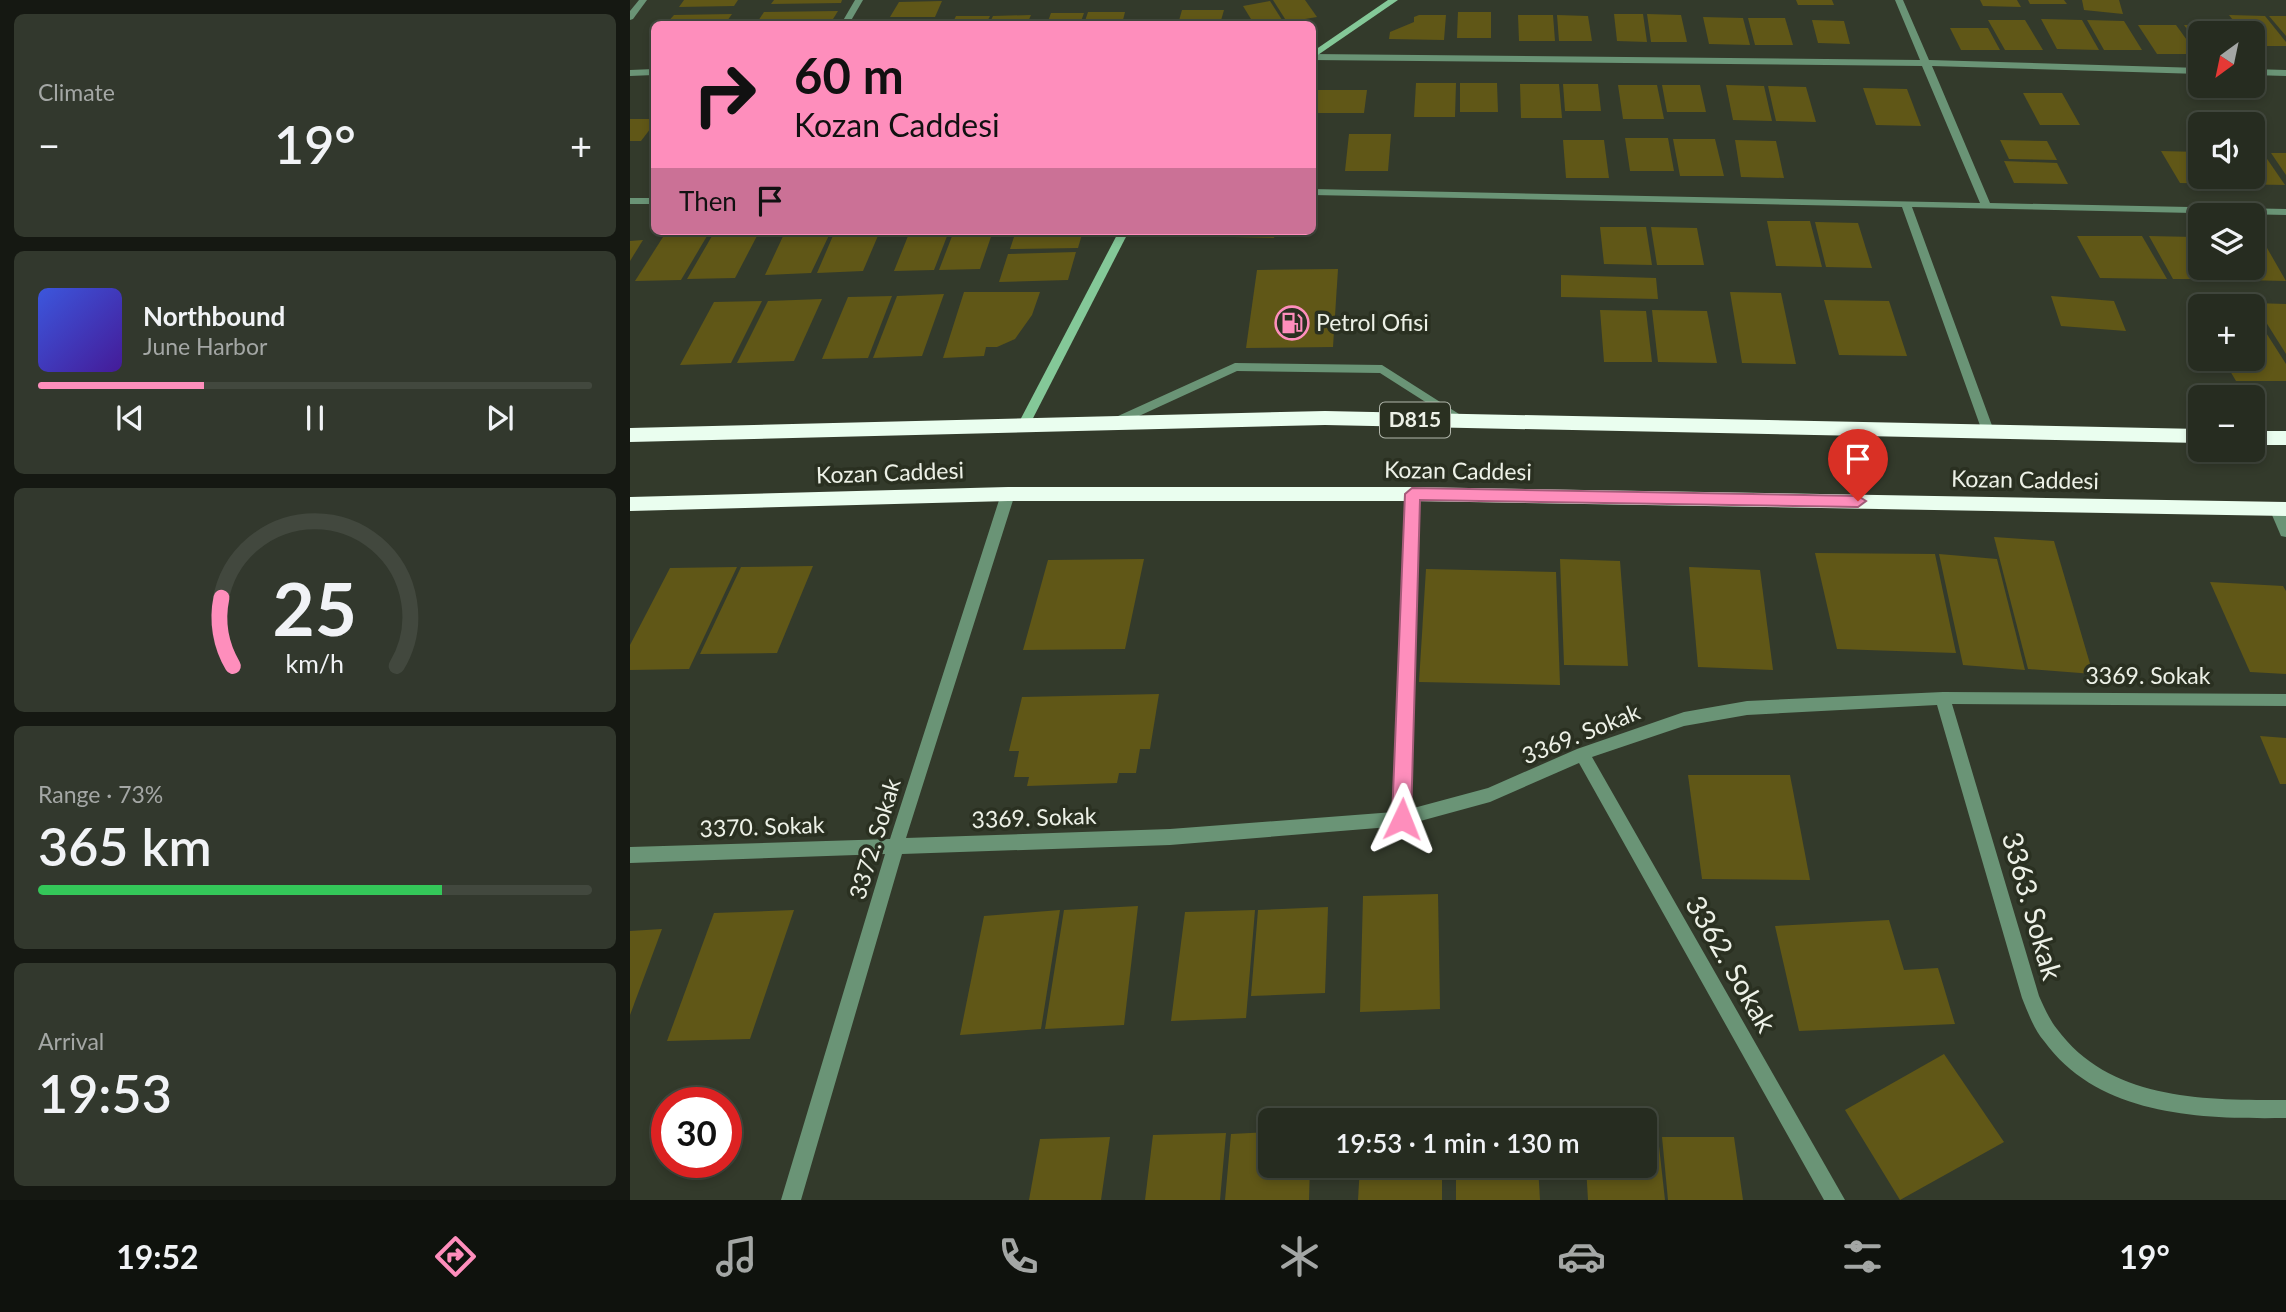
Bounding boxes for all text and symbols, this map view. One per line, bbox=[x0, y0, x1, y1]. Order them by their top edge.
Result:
north arrow bbox=[2188, 21, 2264, 98]
map controls bbox=[2188, 21, 2265, 462]
text: 60 m bbox=[794, 46, 904, 104]
icon: right bbox=[679, 49, 770, 140]
text: Climate bbox=[38, 78, 115, 106]
text: Kozan Caddesi bbox=[794, 105, 1000, 144]
button: sound bbox=[2188, 112, 2265, 189]
text: 19° bbox=[274, 113, 356, 175]
text: − bbox=[38, 122, 60, 168]
text: + bbox=[570, 122, 592, 168]
icon: arrive bbox=[751, 182, 789, 220]
text: Then bbox=[679, 185, 737, 217]
button: layers bbox=[2188, 203, 2265, 280]
button: + bbox=[2188, 294, 2265, 371]
text: Northbound bbox=[143, 300, 285, 332]
fuel station icon: Petrol Ofisi bbox=[1273, 304, 1311, 342]
place label: Petrol Ofisi bbox=[1316, 308, 1429, 336]
text: June Harbor bbox=[143, 332, 267, 360]
button: − bbox=[2188, 385, 2265, 462]
icon: previous bbox=[111, 399, 149, 437]
icon: pause bbox=[296, 399, 334, 437]
icon: next bbox=[481, 399, 519, 437]
road number: D815 bbox=[1380, 402, 1450, 438]
pin bbox=[1828, 429, 1888, 501]
icon: arrive bbox=[1839, 440, 1877, 478]
street label: Kozan Caddesi bbox=[816, 455, 964, 489]
street label: Kozan Caddesi bbox=[1384, 455, 1532, 485]
street label: Kozan Caddesi bbox=[1951, 464, 2099, 494]
text: 25 bbox=[273, 564, 357, 652]
text: km/h bbox=[286, 648, 344, 678]
street label: 3369. Sokak bbox=[2086, 661, 2211, 689]
street label: 3369. Sokak bbox=[1517, 697, 1644, 769]
street label: 3372. Sokak bbox=[842, 775, 906, 903]
text: Range · 73% bbox=[38, 780, 163, 808]
position arrow bbox=[1365, 782, 1439, 856]
street label: 3369. Sokak bbox=[971, 801, 1097, 833]
street label: 3370. Sokak bbox=[699, 810, 825, 842]
text: 365 km bbox=[38, 815, 212, 877]
street label: 3363. Sokak bbox=[1996, 828, 2070, 984]
street label: 3362. Sokak bbox=[1679, 889, 1785, 1039]
text: Arrival bbox=[38, 1027, 104, 1055]
text: 19:53 bbox=[38, 1062, 172, 1124]
speed limit sign: 30 bbox=[651, 1087, 742, 1178]
text: 19:53 · 1 min · 130 m bbox=[1335, 1127, 1580, 1159]
icon: directions bbox=[431, 1232, 480, 1281]
icon: music bbox=[712, 1232, 761, 1281]
icon: phone bbox=[994, 1232, 1043, 1281]
icon: climate bbox=[1275, 1232, 1324, 1281]
icon: car bbox=[1557, 1232, 1606, 1281]
icon: filters bbox=[1838, 1232, 1887, 1281]
text: 19:52 bbox=[116, 1237, 199, 1276]
text: 19° bbox=[2119, 1237, 2170, 1276]

